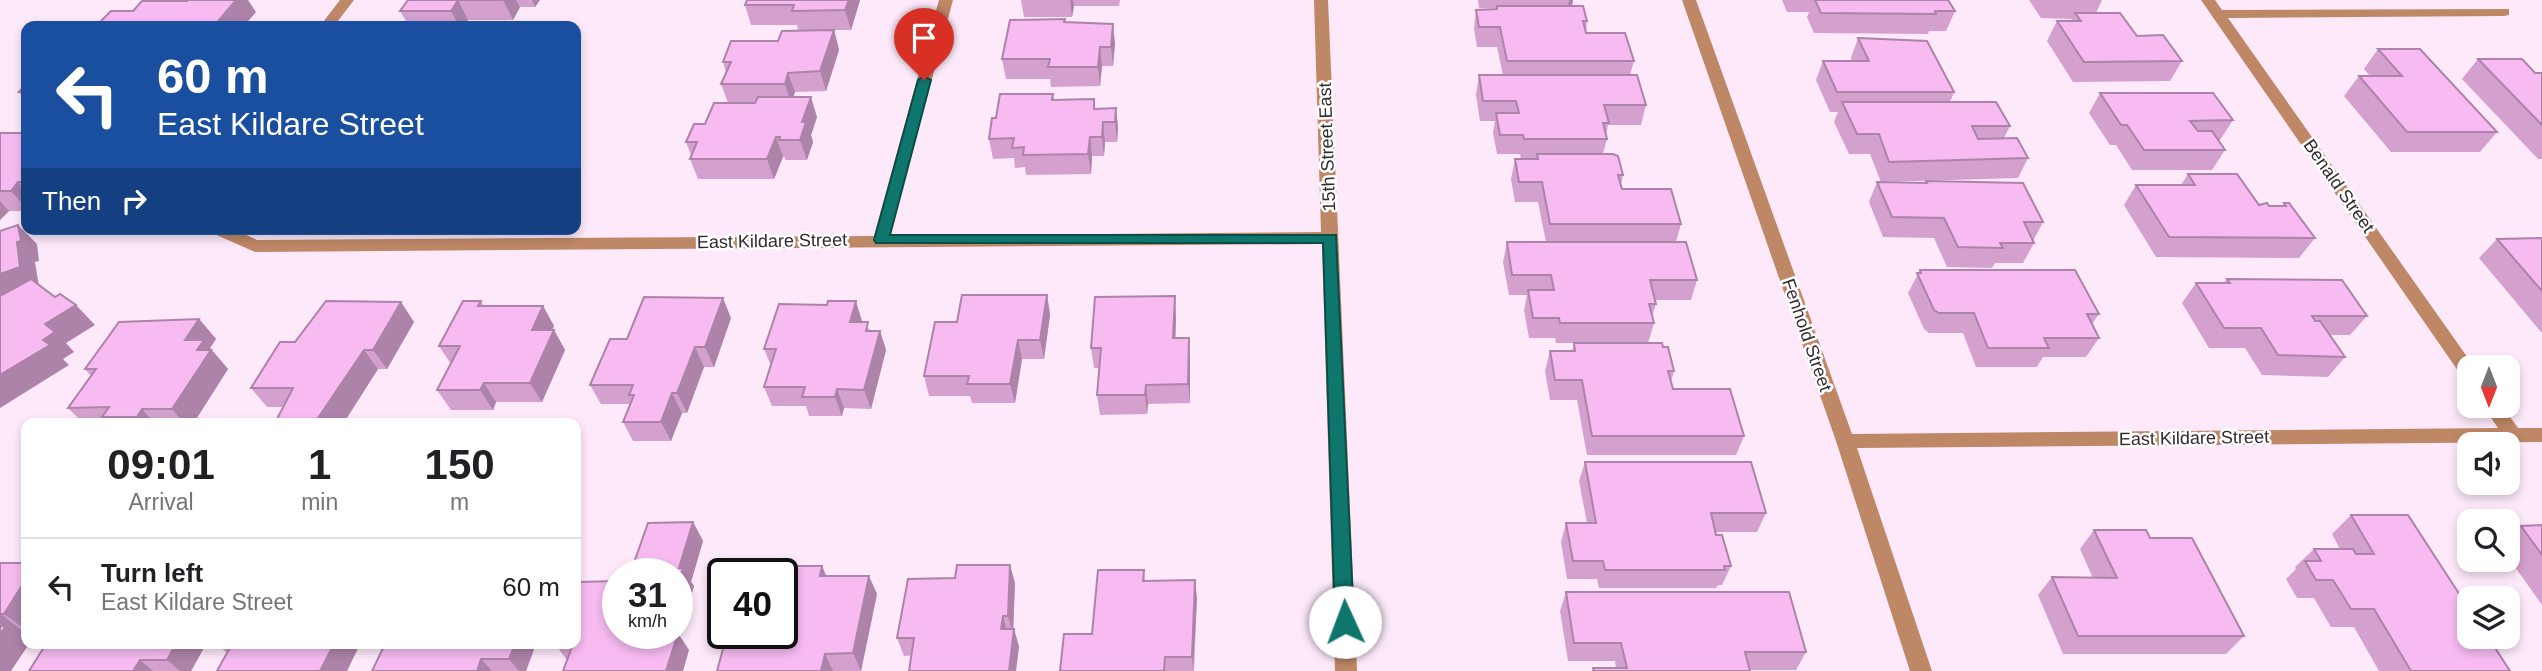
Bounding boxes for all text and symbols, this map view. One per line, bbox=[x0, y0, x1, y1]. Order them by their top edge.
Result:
pin bbox=[894, 8, 954, 80]
icon: arrive bbox=[905, 19, 943, 57]
icon: left bbox=[42, 49, 133, 140]
text: 60 m bbox=[157, 49, 269, 103]
street label: 15th Street East bbox=[1315, 82, 1339, 212]
text: East Kildare Street bbox=[157, 106, 424, 142]
street label: Benald Street bbox=[2300, 136, 2378, 236]
icon: right bbox=[115, 182, 153, 220]
text: Then bbox=[42, 186, 101, 216]
street label: East Kildare Street bbox=[697, 230, 847, 252]
street label: Fenhold Street bbox=[1778, 276, 1836, 394]
north arrow bbox=[2457, 355, 2520, 418]
map controls bbox=[2457, 355, 2520, 649]
street label: East Kildare Street bbox=[2119, 427, 2269, 449]
button: sound bbox=[2457, 432, 2520, 495]
text: 09:01 bbox=[107, 441, 215, 488]
text: 1 bbox=[308, 441, 331, 488]
text: 150 bbox=[425, 441, 495, 488]
text: Arrival bbox=[128, 489, 194, 515]
text: min bbox=[301, 489, 338, 515]
text: m bbox=[450, 489, 469, 515]
button: search bbox=[2457, 509, 2520, 572]
text: Turn left bbox=[101, 558, 203, 588]
speed limit sign: 40 bbox=[707, 558, 798, 649]
icon: left bbox=[42, 568, 80, 606]
text: 60 m bbox=[502, 572, 560, 602]
text: 31 bbox=[628, 575, 667, 614]
position arrow bbox=[1308, 585, 1382, 659]
button: layers bbox=[2457, 586, 2520, 649]
text: East Kildare Street bbox=[101, 589, 293, 615]
text: km/h bbox=[628, 611, 667, 631]

